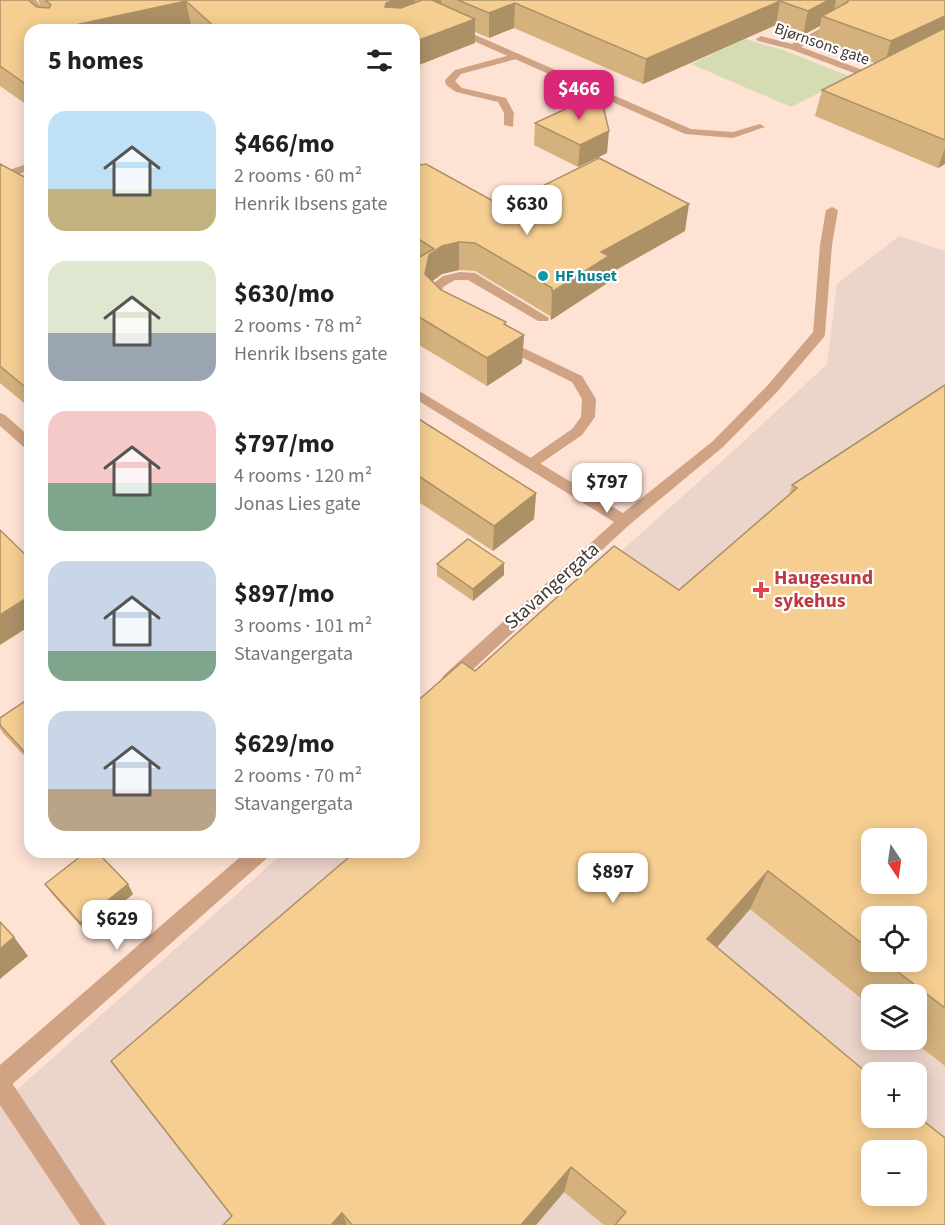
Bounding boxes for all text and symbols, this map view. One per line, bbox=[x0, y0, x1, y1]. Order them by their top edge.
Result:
street label: Bjørnsons gate bbox=[772, 17, 873, 71]
text: 5 homes bbox=[48, 42, 143, 79]
icon: filters bbox=[363, 44, 396, 77]
pin: $466 bbox=[543, 70, 615, 121]
text: $466 bbox=[558, 75, 600, 103]
text: $466/mo bbox=[234, 125, 334, 162]
icon: home bbox=[96, 135, 168, 207]
text: 2 rooms · 60 m² bbox=[234, 162, 362, 190]
pin: $630 bbox=[491, 185, 563, 236]
text: Henrik Ibsens gate bbox=[234, 190, 388, 218]
text: $630 bbox=[506, 190, 548, 218]
place label: HF huset bbox=[555, 265, 617, 287]
marker: HF huset bbox=[536, 269, 550, 283]
text: $630/mo bbox=[234, 275, 334, 312]
icon: home bbox=[96, 285, 168, 357]
text: 2 rooms · 78 m² bbox=[234, 312, 362, 340]
text: Henrik Ibsens gate bbox=[234, 340, 388, 368]
text: $797/mo bbox=[234, 425, 334, 462]
icon: home bbox=[96, 435, 168, 507]
text: 4 rooms · 120 m² bbox=[234, 462, 372, 490]
pin: $797 bbox=[571, 463, 643, 514]
text: $797 bbox=[586, 468, 628, 496]
text: Jonas Lies gate bbox=[234, 490, 361, 518]
street label: Stavangergata bbox=[498, 536, 606, 636]
place label: Haugesund sykehus bbox=[774, 564, 873, 615]
text: $897/mo bbox=[234, 575, 334, 612]
marker: Haugesund sykehus bbox=[752, 581, 770, 599]
icon: home bbox=[96, 585, 168, 657]
text: 3 rooms · 101 m² bbox=[234, 612, 372, 640]
text: Stavangergata bbox=[234, 640, 353, 668]
text: $629/mo bbox=[234, 725, 334, 762]
icon: home bbox=[96, 735, 168, 807]
text: 2 rooms · 70 m² bbox=[234, 762, 362, 790]
text: Stavangergata bbox=[234, 790, 353, 818]
north arrow bbox=[861, 828, 927, 894]
map controls bbox=[861, 828, 927, 1206]
pin: $897 bbox=[577, 853, 649, 904]
text: $897 bbox=[592, 858, 634, 886]
pin: $629 bbox=[81, 900, 153, 951]
text: $629 bbox=[96, 905, 138, 933]
button: locate bbox=[861, 906, 927, 972]
button: layers bbox=[861, 984, 927, 1050]
button: + bbox=[861, 1062, 927, 1128]
button: − bbox=[861, 1140, 927, 1206]

